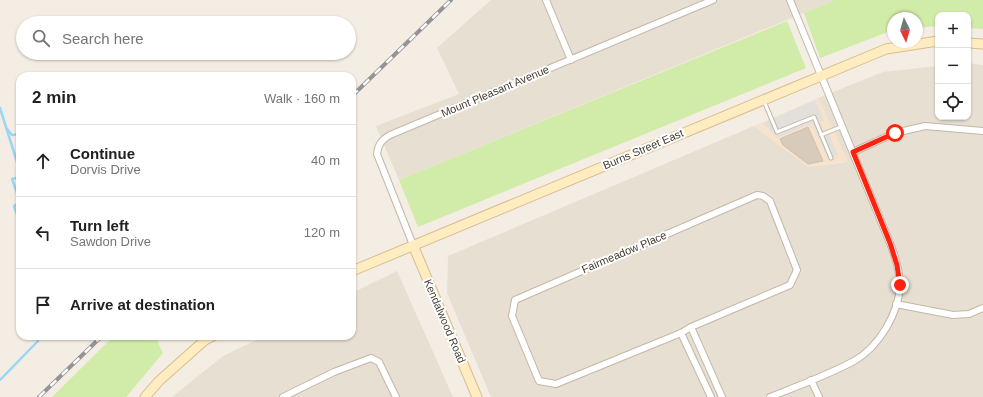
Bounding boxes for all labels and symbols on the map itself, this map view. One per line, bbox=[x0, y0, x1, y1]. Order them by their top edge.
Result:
north arrow bbox=[887, 12, 923, 48]
street label: Mount Pleasant Avenue bbox=[439, 63, 551, 119]
route start bbox=[886, 124, 904, 142]
street label: Burns Street East bbox=[601, 127, 685, 171]
street label: Fairmeadow Place bbox=[580, 229, 668, 275]
route end bbox=[891, 276, 909, 294]
street label: Kendalwood Road bbox=[422, 277, 468, 365]

